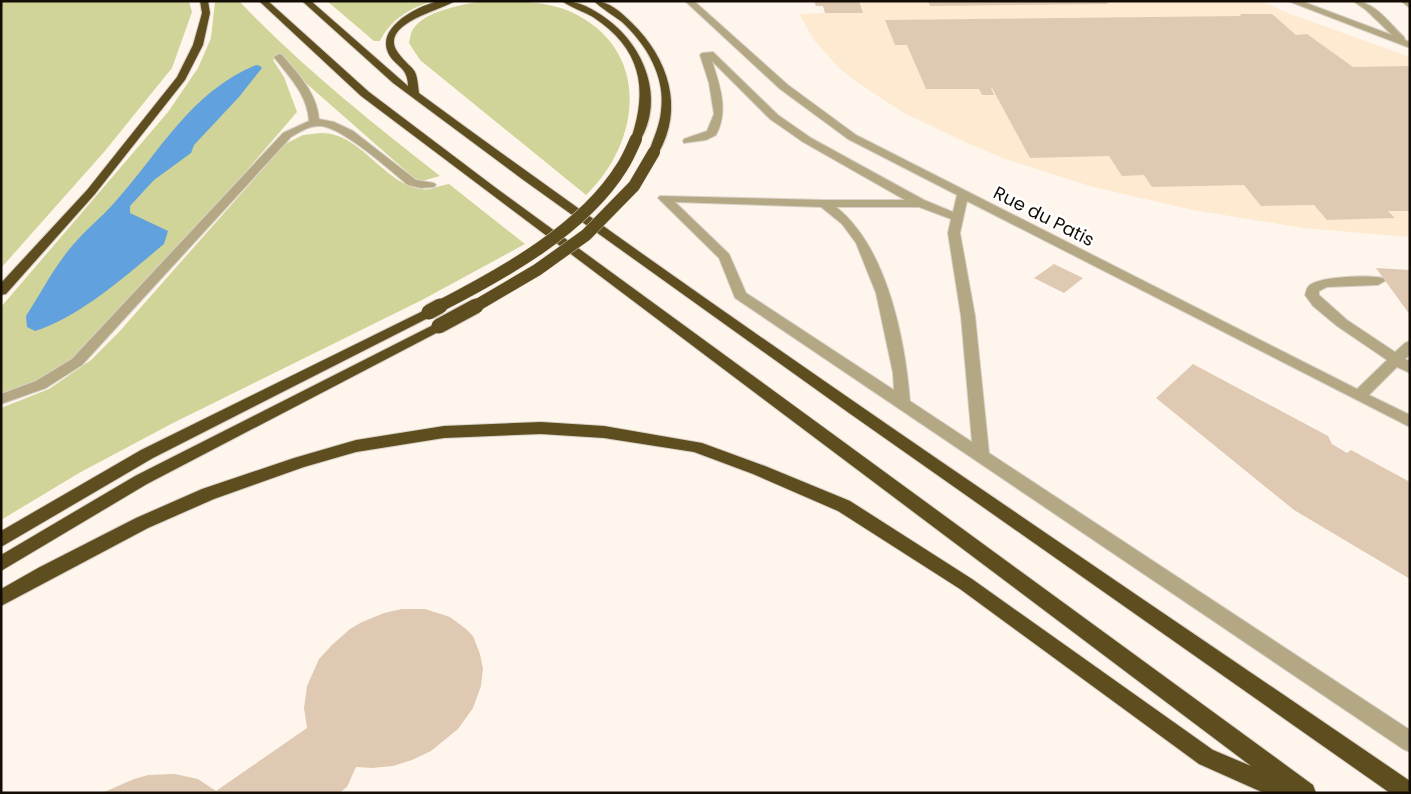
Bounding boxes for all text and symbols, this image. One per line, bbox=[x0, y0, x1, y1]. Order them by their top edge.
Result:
street label: Rue du Patis bbox=[989, 180, 1099, 252]

